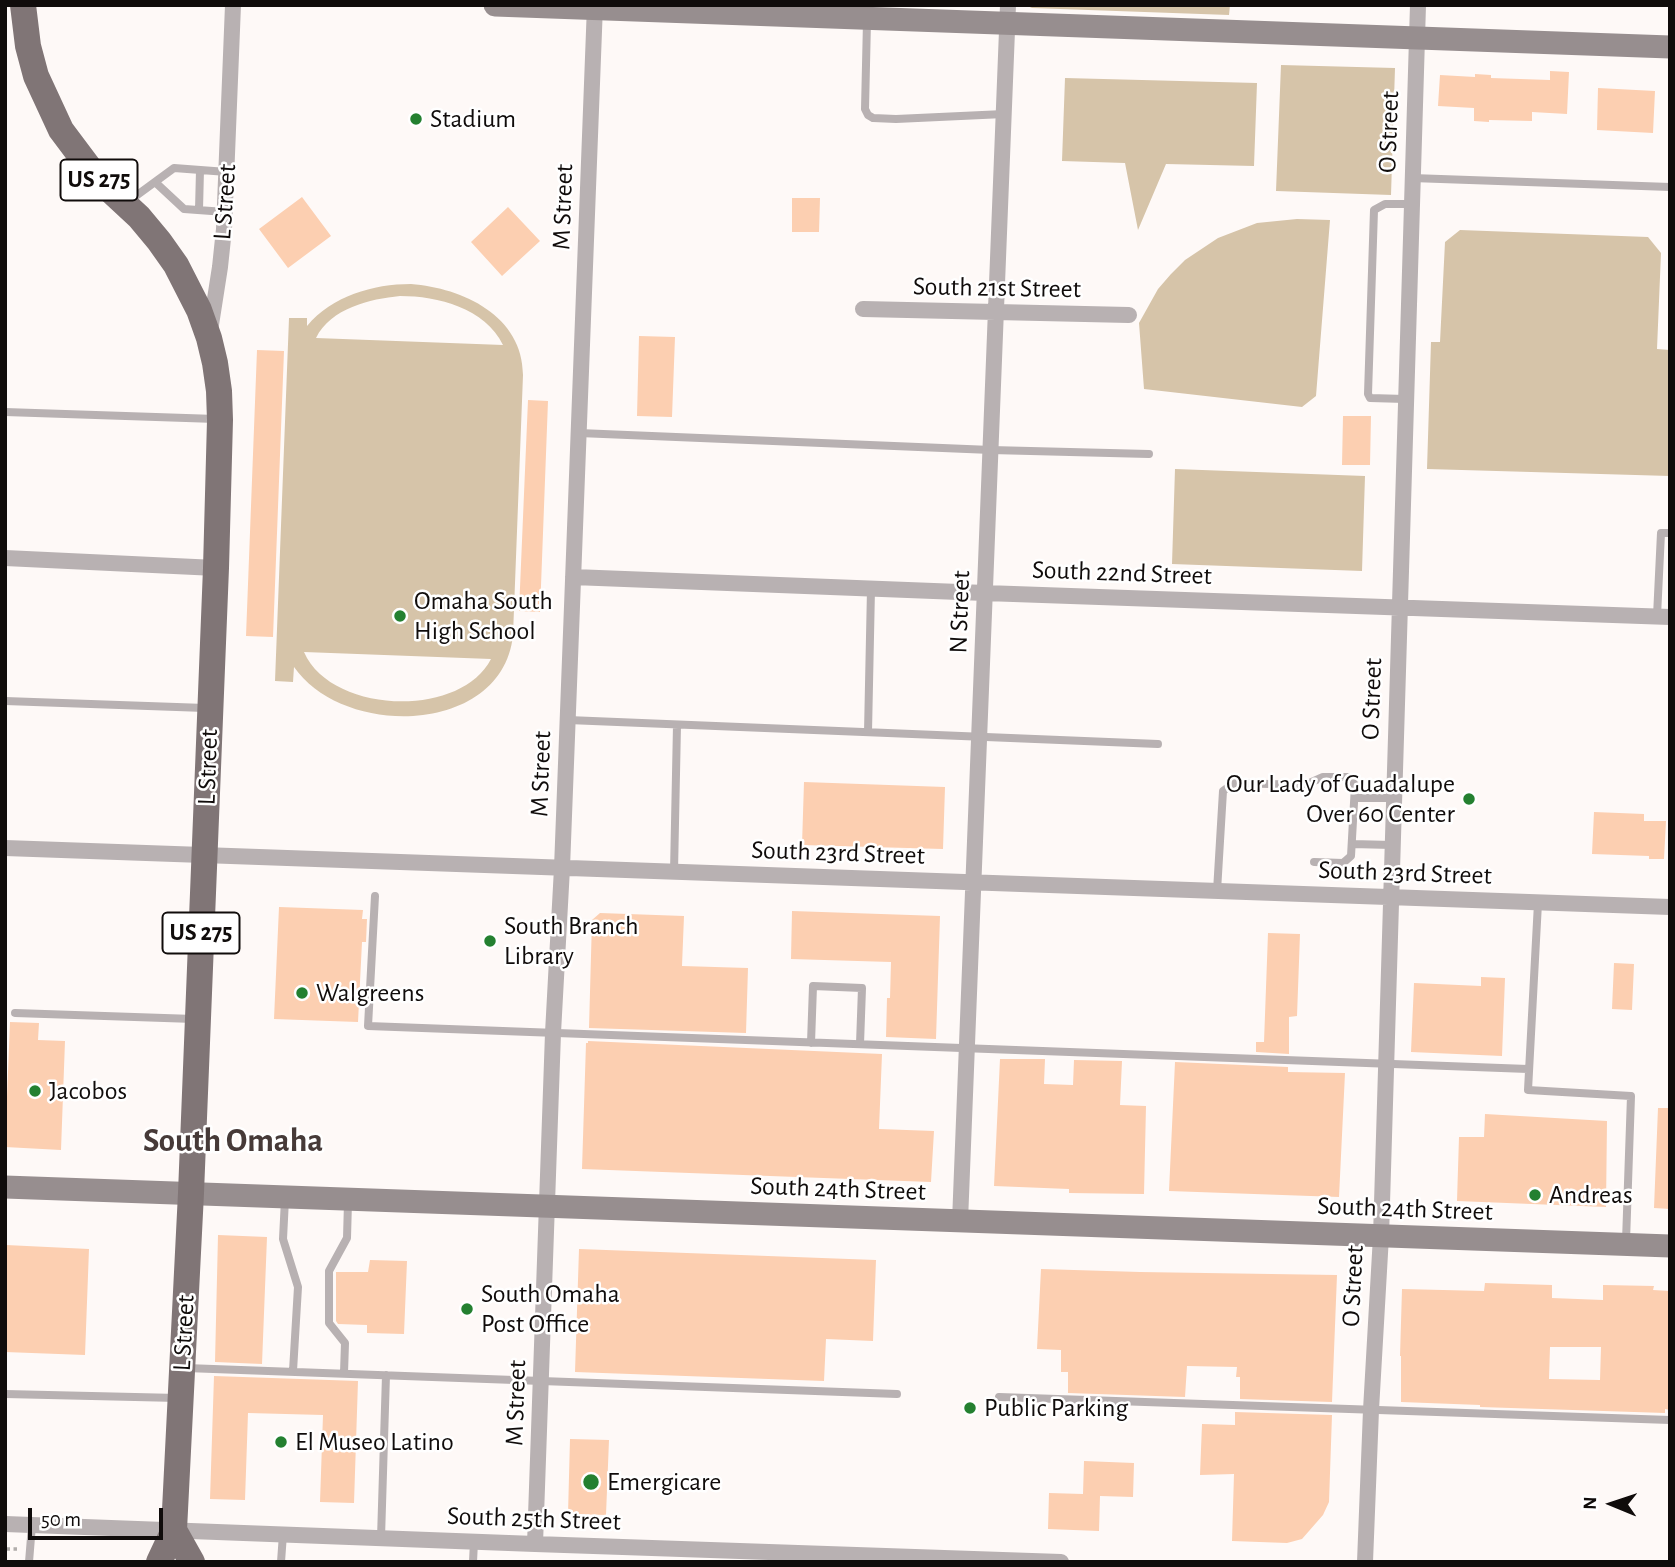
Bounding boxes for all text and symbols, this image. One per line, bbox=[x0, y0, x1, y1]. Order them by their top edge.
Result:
street label: O Street bbox=[1372, 90, 1406, 174]
place label: Stadium bbox=[430, 103, 516, 135]
marker: Stadium bbox=[408, 111, 424, 127]
road number: US 275 bbox=[60, 160, 138, 200]
street label: L Street bbox=[207, 163, 243, 241]
street label: M Street bbox=[546, 163, 580, 251]
street label: South 21st Street bbox=[913, 271, 1081, 305]
street label: South 22nd Street bbox=[1032, 554, 1212, 592]
street label: N Street bbox=[943, 570, 977, 654]
place label: Omaha South High School bbox=[414, 585, 553, 646]
marker: Omaha South High School bbox=[392, 608, 408, 624]
street label: O Street bbox=[1355, 657, 1389, 741]
street label: L Street bbox=[191, 728, 225, 806]
street label: M Street bbox=[524, 730, 558, 818]
place label: Our Lady of Guadalupe Over 60 Center bbox=[1226, 768, 1455, 830]
marker: Our Lady of Guadalupe Over 60 Center bbox=[1461, 791, 1477, 807]
street label: South 23rd Street bbox=[751, 834, 925, 872]
street label: South 23rd Street bbox=[1318, 854, 1492, 892]
place label: South Branch Library bbox=[504, 910, 638, 972]
road number: US 275 bbox=[162, 912, 240, 953]
marker: South Branch Library bbox=[482, 933, 498, 949]
place label: Walgreens bbox=[316, 977, 424, 1009]
marker: Walgreens bbox=[294, 985, 310, 1001]
place label: Jacobos bbox=[49, 1075, 127, 1107]
marker: Jacobos bbox=[27, 1083, 43, 1099]
district label: South Omaha bbox=[143, 1121, 323, 1161]
street label: South 24th Street bbox=[750, 1170, 926, 1208]
place label: Andreas bbox=[1549, 1179, 1633, 1211]
marker: Andreas bbox=[1527, 1187, 1543, 1203]
street label: South 24th Street bbox=[1317, 1190, 1493, 1228]
street label: O Street bbox=[1335, 1244, 1371, 1328]
place label: South Omaha Post Office bbox=[481, 1278, 620, 1340]
street label: L Street bbox=[166, 1294, 202, 1372]
marker: South Omaha Post Office bbox=[459, 1301, 475, 1317]
street label: M Street bbox=[499, 1359, 533, 1447]
place label: Public Parking bbox=[984, 1392, 1128, 1424]
marker: Public Parking bbox=[962, 1400, 978, 1416]
place label: El Museo Latino bbox=[295, 1426, 454, 1458]
marker: El Museo Latino bbox=[273, 1434, 289, 1450]
place label: Emergicare bbox=[607, 1466, 721, 1498]
north arrow bbox=[1577, 1469, 1647, 1539]
marker: Emergicare bbox=[581, 1472, 601, 1492]
scale bar bbox=[32, 1494, 166, 1538]
text: N bbox=[1581, 1496, 1600, 1510]
street label: South 25th Street bbox=[447, 1500, 621, 1538]
text: 50 m bbox=[41, 1509, 81, 1530]

